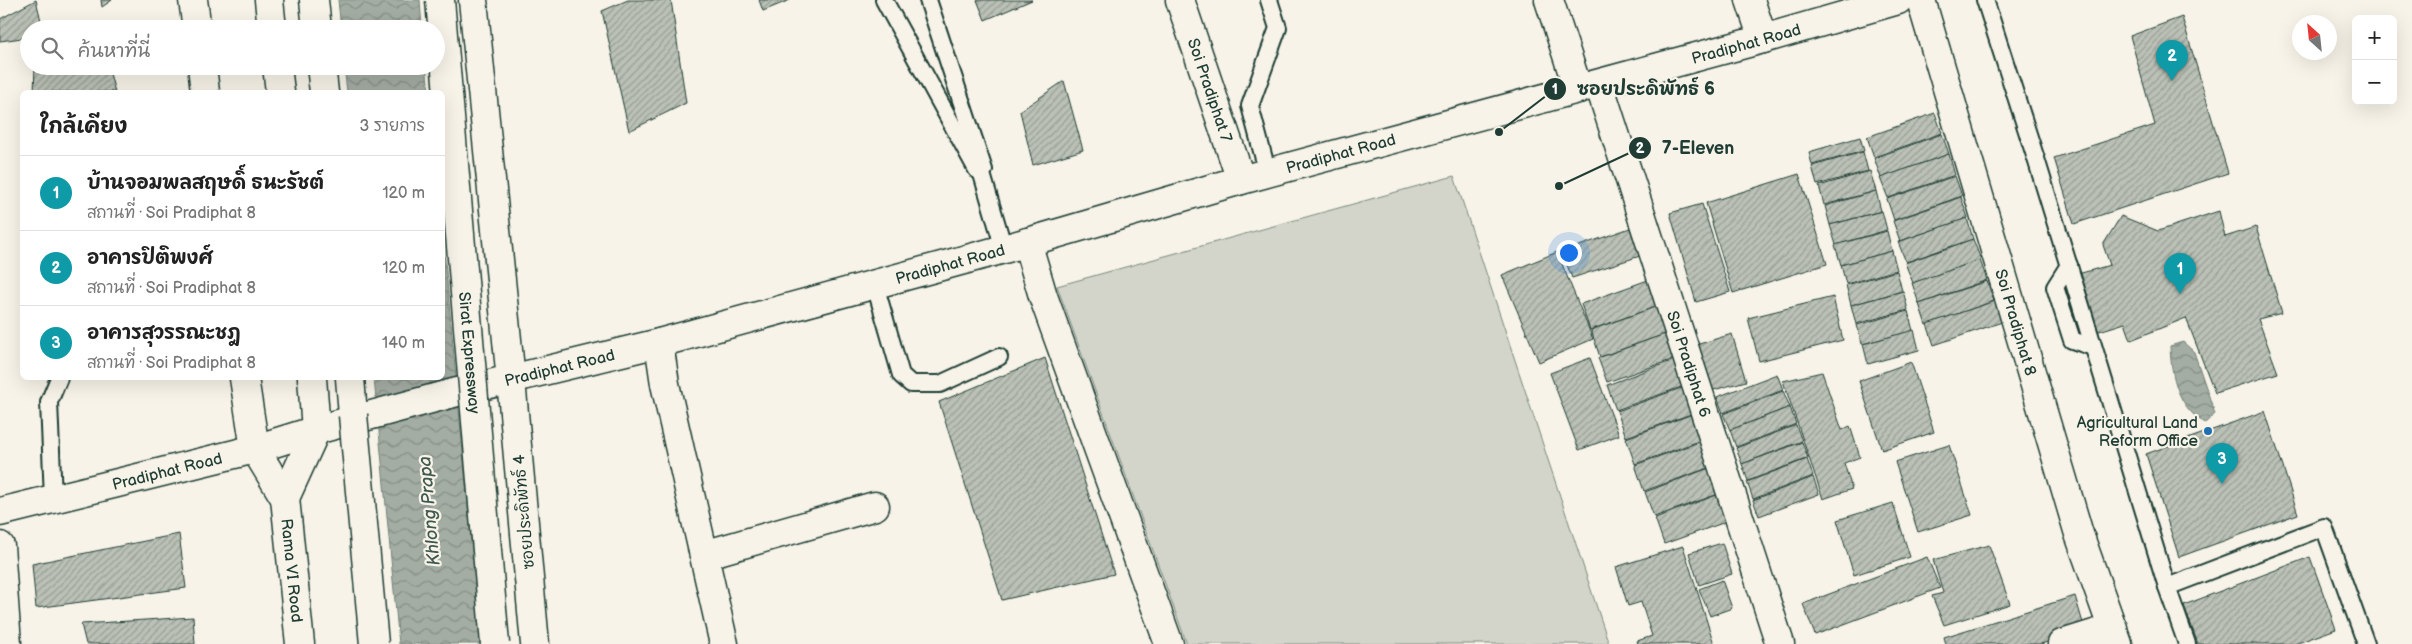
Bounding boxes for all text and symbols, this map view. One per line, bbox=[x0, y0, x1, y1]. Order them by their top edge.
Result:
north arrow bbox=[2292, 15, 2337, 60]
map controls bbox=[2352, 15, 2397, 105]
button: + bbox=[2352, 15, 2397, 60]
search box bbox=[20, 20, 445, 75]
street label: Pradiphat Road bbox=[1690, 21, 1803, 69]
icon: search bbox=[38, 34, 66, 62]
street label: Soi Pradiphat 7 bbox=[1183, 36, 1235, 145]
text: ค้นหาที่นี่ bbox=[78, 40, 150, 63]
pin: 2 bbox=[2156, 40, 2188, 81]
button: − bbox=[2352, 60, 2397, 105]
callout: ซอยประดิพัทธ์ 6 bbox=[1542, 73, 1725, 106]
text: ซอยประดิพัทธ์ 6 bbox=[1577, 76, 1715, 100]
text: 1 bbox=[1552, 80, 1558, 99]
text: ใกล้เคียง bbox=[40, 114, 127, 139]
text: 3 รายการ bbox=[360, 117, 425, 136]
street label: Pradiphat Road bbox=[1284, 131, 1398, 178]
callout: 7-Eleven bbox=[1627, 131, 1745, 164]
text: 7-Eleven bbox=[1662, 138, 1734, 159]
text: 2 bbox=[1636, 139, 1645, 158]
text: บ้านจอมพลสฤษดิ์ ธนะรัชต์ bbox=[87, 172, 324, 195]
text: 1 bbox=[53, 184, 59, 203]
text: 120 m bbox=[382, 184, 425, 203]
text: สถานที่ · Soi Pradiphat 8 bbox=[87, 204, 256, 223]
your location bbox=[1556, 240, 1582, 266]
street label: Pradiphat Road bbox=[893, 241, 1007, 289]
text: อาคารปิติพงศ์ bbox=[87, 247, 212, 270]
pin: 1 bbox=[2164, 253, 2196, 294]
text: 2 bbox=[51, 259, 61, 278]
text: 120 m bbox=[382, 259, 425, 278]
street label: Soi Pradiphat 8 bbox=[1990, 267, 2040, 378]
text: สถานที่ · Soi Pradiphat 8 bbox=[87, 279, 256, 298]
street label: Sirat Expressway bbox=[454, 291, 483, 415]
street label: Soi Pradiphat 6 bbox=[1662, 309, 1714, 420]
text: อาคารสุวรรณะชฎ bbox=[87, 322, 240, 345]
text: 3 bbox=[51, 334, 61, 353]
text: 140 m bbox=[382, 334, 425, 353]
street label: Pradiphat Road bbox=[503, 346, 617, 391]
text: สถานที่ · Soi Pradiphat 8 bbox=[87, 354, 256, 373]
place label: Agricultural Land Reform Office bbox=[2077, 414, 2199, 451]
marker: Agricultural Land Reform Office bbox=[2202, 425, 2214, 437]
pin: 3 bbox=[2206, 443, 2238, 484]
street label: Pradiphat Road bbox=[110, 449, 224, 495]
street label: ซอยประดิพัทธ์ 4 bbox=[507, 453, 539, 570]
water label: Khlong Prapa bbox=[414, 455, 445, 567]
street label: Rama VI Road bbox=[276, 518, 306, 623]

